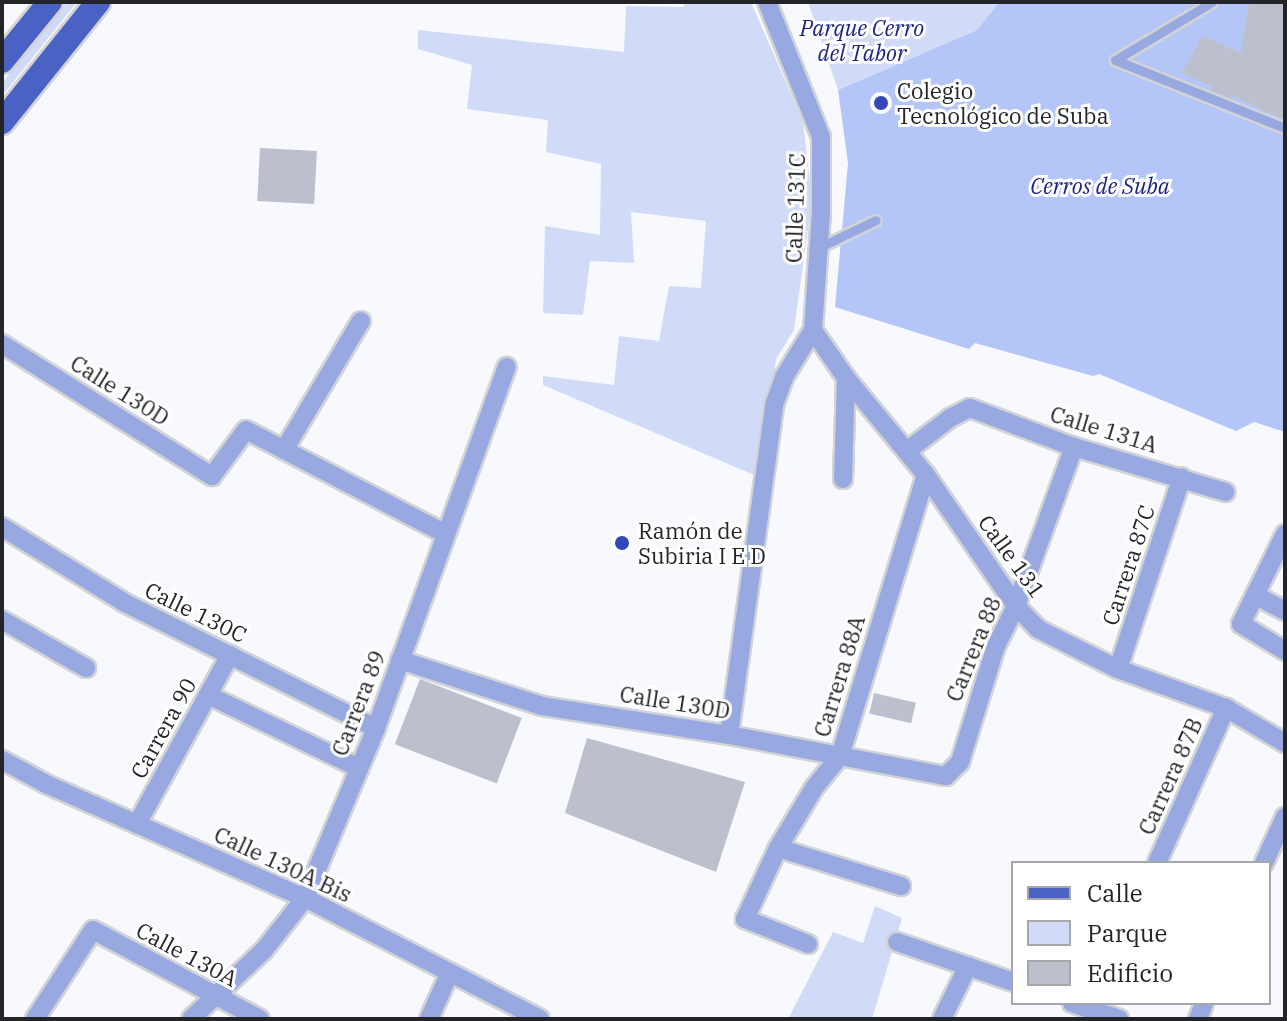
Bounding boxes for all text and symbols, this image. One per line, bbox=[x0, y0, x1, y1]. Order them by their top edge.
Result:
park label: Parque Cerro del Tabor bbox=[800, 14, 924, 66]
place label: Colegio Tecnológico de Suba bbox=[897, 77, 1109, 128]
marker: Colegio Tecnológico de Suba bbox=[872, 94, 890, 112]
street label: Calle 131C bbox=[780, 153, 810, 263]
park label: Cerros de Suba bbox=[1030, 173, 1170, 199]
street label: Calle 130D bbox=[66, 349, 174, 431]
street label: Calle 131A bbox=[1047, 400, 1161, 458]
street label: Carrera 87C bbox=[1096, 502, 1160, 628]
street label: Calle 131 bbox=[973, 510, 1051, 602]
place label: Ramón de Subiria I E D bbox=[638, 517, 766, 568]
marker: Ramón de Subiria I E D bbox=[613, 534, 631, 552]
street label: Calle 130C bbox=[141, 576, 251, 648]
street label: Carrera 88 bbox=[940, 593, 1006, 705]
street label: Carrera 88A bbox=[808, 612, 870, 740]
street label: Carrera 89 bbox=[326, 647, 390, 759]
street label: Carrera 90 bbox=[125, 673, 201, 783]
street label: Calle 130D bbox=[618, 680, 732, 724]
street label: Carrera 87B bbox=[1132, 713, 1208, 839]
street label: Calle 130A Bis bbox=[210, 821, 356, 907]
legend bbox=[1011, 861, 1271, 1005]
text: Calle bbox=[1087, 877, 1143, 909]
street label: Calle 130A bbox=[132, 916, 242, 992]
text: Parque bbox=[1087, 917, 1167, 949]
text: Edificio bbox=[1087, 957, 1173, 989]

